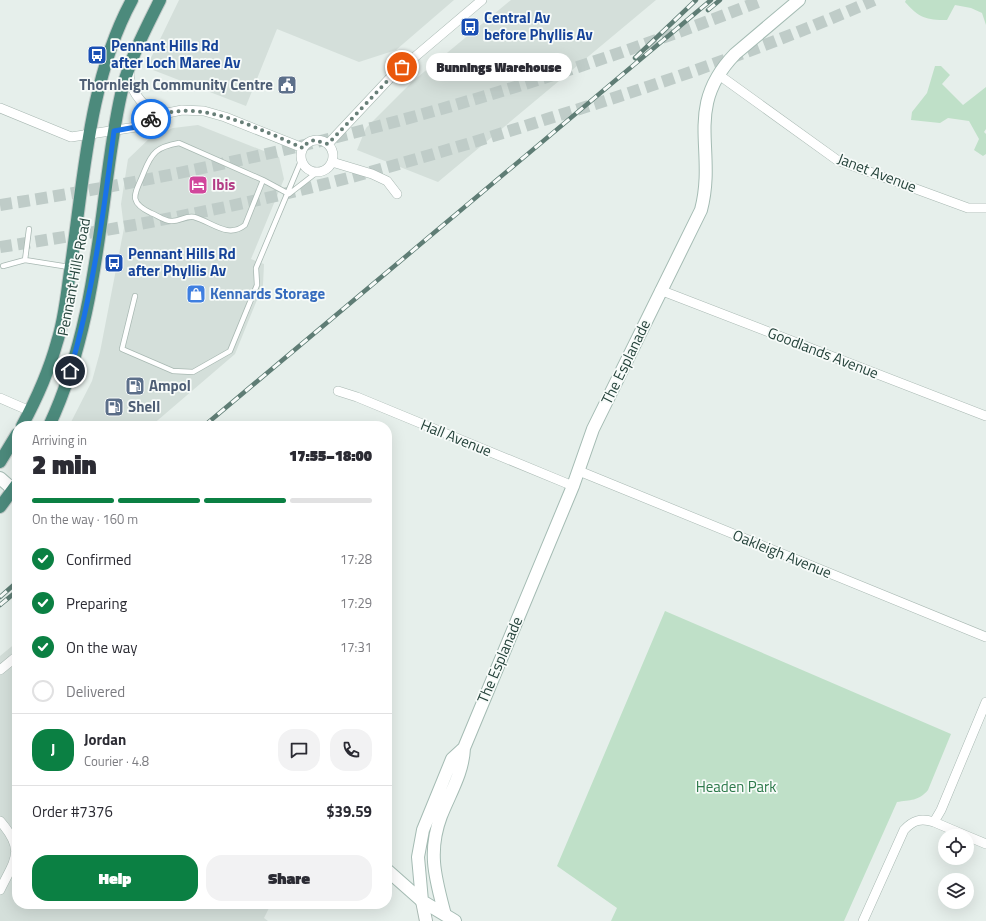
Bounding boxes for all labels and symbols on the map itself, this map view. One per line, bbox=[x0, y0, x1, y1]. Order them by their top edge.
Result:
place label: Central Av before Phyllis Av bbox=[484, 6, 593, 46]
bus stop icon: Central Av before Phyllis Av bbox=[459, 16, 481, 38]
place label: Pennant Hills Rd after Loch Maree Av bbox=[111, 34, 241, 74]
bus stop icon: Pennant Hills Rd after Loch Maree Av bbox=[86, 44, 108, 66]
pin bbox=[385, 50, 419, 84]
callout: Bunnings Warehouse bbox=[426, 53, 572, 81]
place label: Thornleigh Community Centre bbox=[79, 73, 273, 96]
public building icon: Thornleigh Community Centre bbox=[276, 74, 298, 96]
courier bbox=[131, 99, 171, 139]
street label: Janet Avenue bbox=[834, 147, 920, 198]
place label: Ibis bbox=[212, 173, 235, 196]
hotel icon: Ibis bbox=[187, 174, 209, 196]
street label: Pennant Hills Road bbox=[51, 216, 96, 338]
place label: Pennant Hills Rd after Phyllis Av bbox=[128, 242, 236, 282]
bus stop icon: Pennant Hills Rd after Phyllis Av bbox=[103, 252, 125, 274]
place label: Kennards Storage bbox=[210, 282, 326, 305]
shop icon: Kennards Storage bbox=[185, 283, 207, 305]
street label: The Esplanade bbox=[595, 315, 656, 408]
street label: Goodlands Avenue bbox=[764, 321, 882, 384]
pin bbox=[53, 354, 87, 388]
place label: Ampol bbox=[149, 374, 191, 397]
fuel station icon: Ampol bbox=[124, 375, 146, 397]
place label: Shell bbox=[128, 395, 160, 418]
fuel station icon: Shell bbox=[103, 396, 125, 418]
street label: Hall Avenue bbox=[417, 413, 495, 462]
street label: Oakleigh Avenue bbox=[729, 523, 835, 584]
street label: The Esplanade bbox=[471, 613, 528, 707]
park label: Headen Park bbox=[696, 775, 776, 798]

